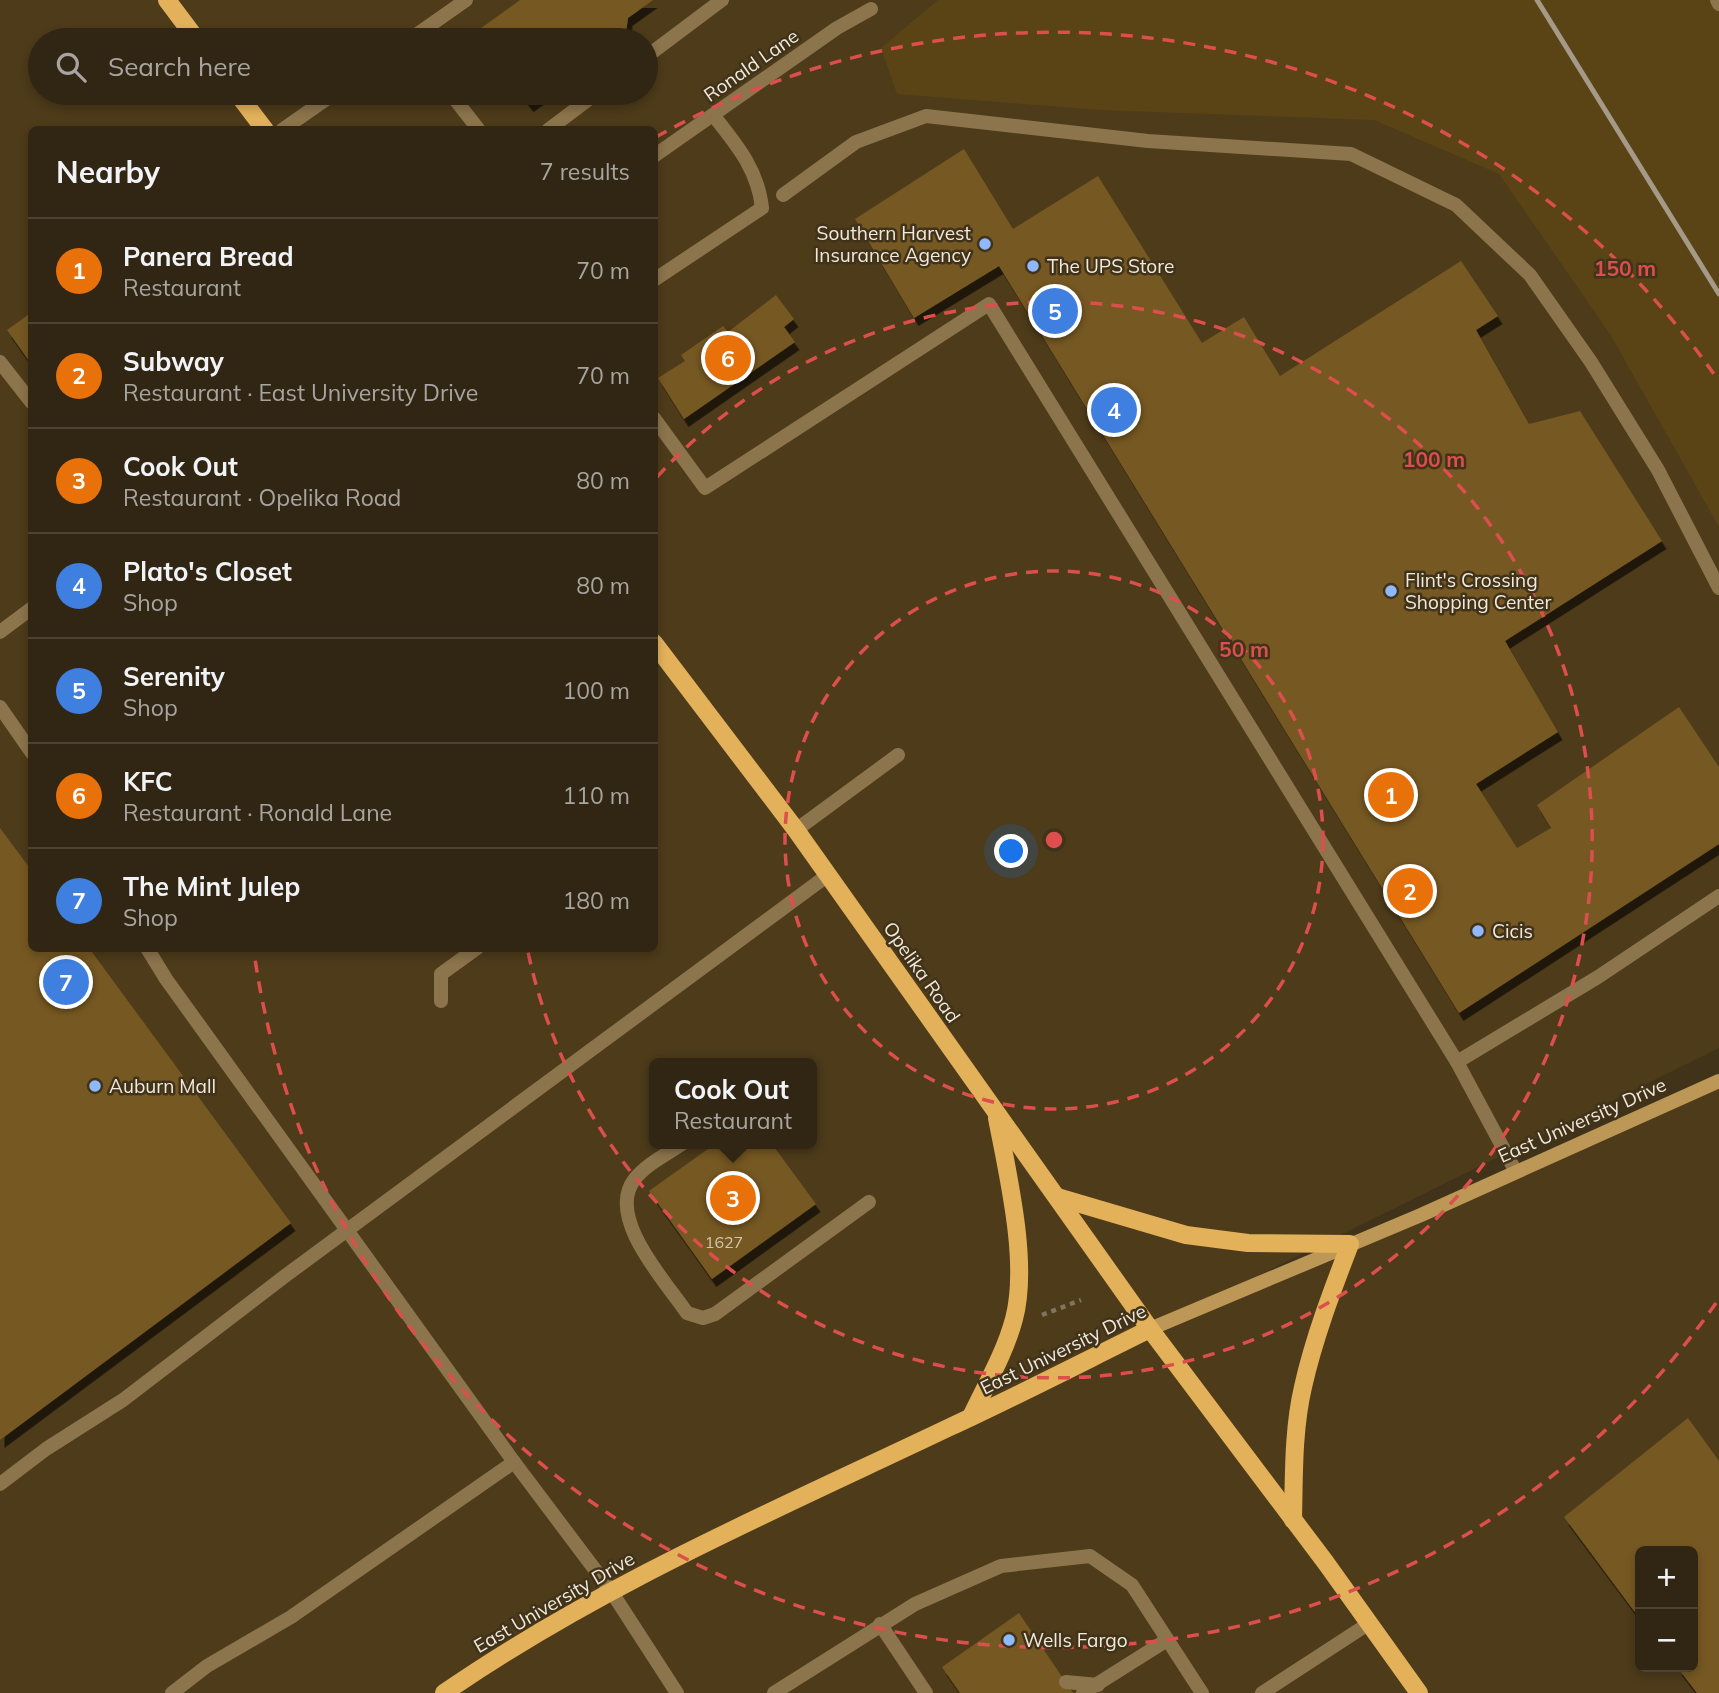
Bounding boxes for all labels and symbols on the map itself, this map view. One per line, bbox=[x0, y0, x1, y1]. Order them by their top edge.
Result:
street label: Ronald Lane bbox=[699, 24, 803, 106]
place label: Southern Harvest Insurance Agency bbox=[814, 221, 971, 267]
marker: Southern Harvest Insurance Agency bbox=[977, 236, 993, 252]
place label: The UPS Store bbox=[1047, 254, 1174, 278]
text: 150 m bbox=[1594, 255, 1656, 281]
marker: The UPS Store bbox=[1025, 258, 1041, 274]
pin: 5 bbox=[1032, 285, 1078, 337]
pin: 6 bbox=[705, 332, 751, 384]
pin: 4 bbox=[1091, 384, 1137, 436]
text: 100 m bbox=[1403, 446, 1465, 472]
place label: Flint's Crossing Shopping Center bbox=[1405, 568, 1551, 614]
marker: Flint's Crossing Shopping Center bbox=[1383, 583, 1399, 599]
text: 50 m bbox=[1219, 636, 1269, 662]
pin: 1 bbox=[1368, 769, 1414, 821]
centre of rings bbox=[1042, 828, 1066, 852]
your location bbox=[994, 834, 1028, 868]
pin: 2 bbox=[1387, 865, 1433, 917]
street label: Opelika Road bbox=[878, 917, 966, 1027]
place label: Cicis bbox=[1492, 919, 1533, 943]
marker: Cicis bbox=[1470, 923, 1486, 939]
pin: 7 bbox=[43, 956, 89, 1008]
street label: East University Drive bbox=[1494, 1072, 1670, 1168]
place label: Auburn Mall bbox=[109, 1074, 216, 1098]
marker: Auburn Mall bbox=[87, 1078, 103, 1094]
pin: 3 bbox=[710, 1172, 756, 1224]
house number: 1627 bbox=[705, 1232, 743, 1252]
street label: East University Drive bbox=[976, 1298, 1150, 1400]
street label: East University Drive bbox=[469, 1546, 639, 1658]
place label: Wells Fargo bbox=[1023, 1628, 1128, 1652]
marker: Wells Fargo bbox=[1001, 1632, 1017, 1648]

